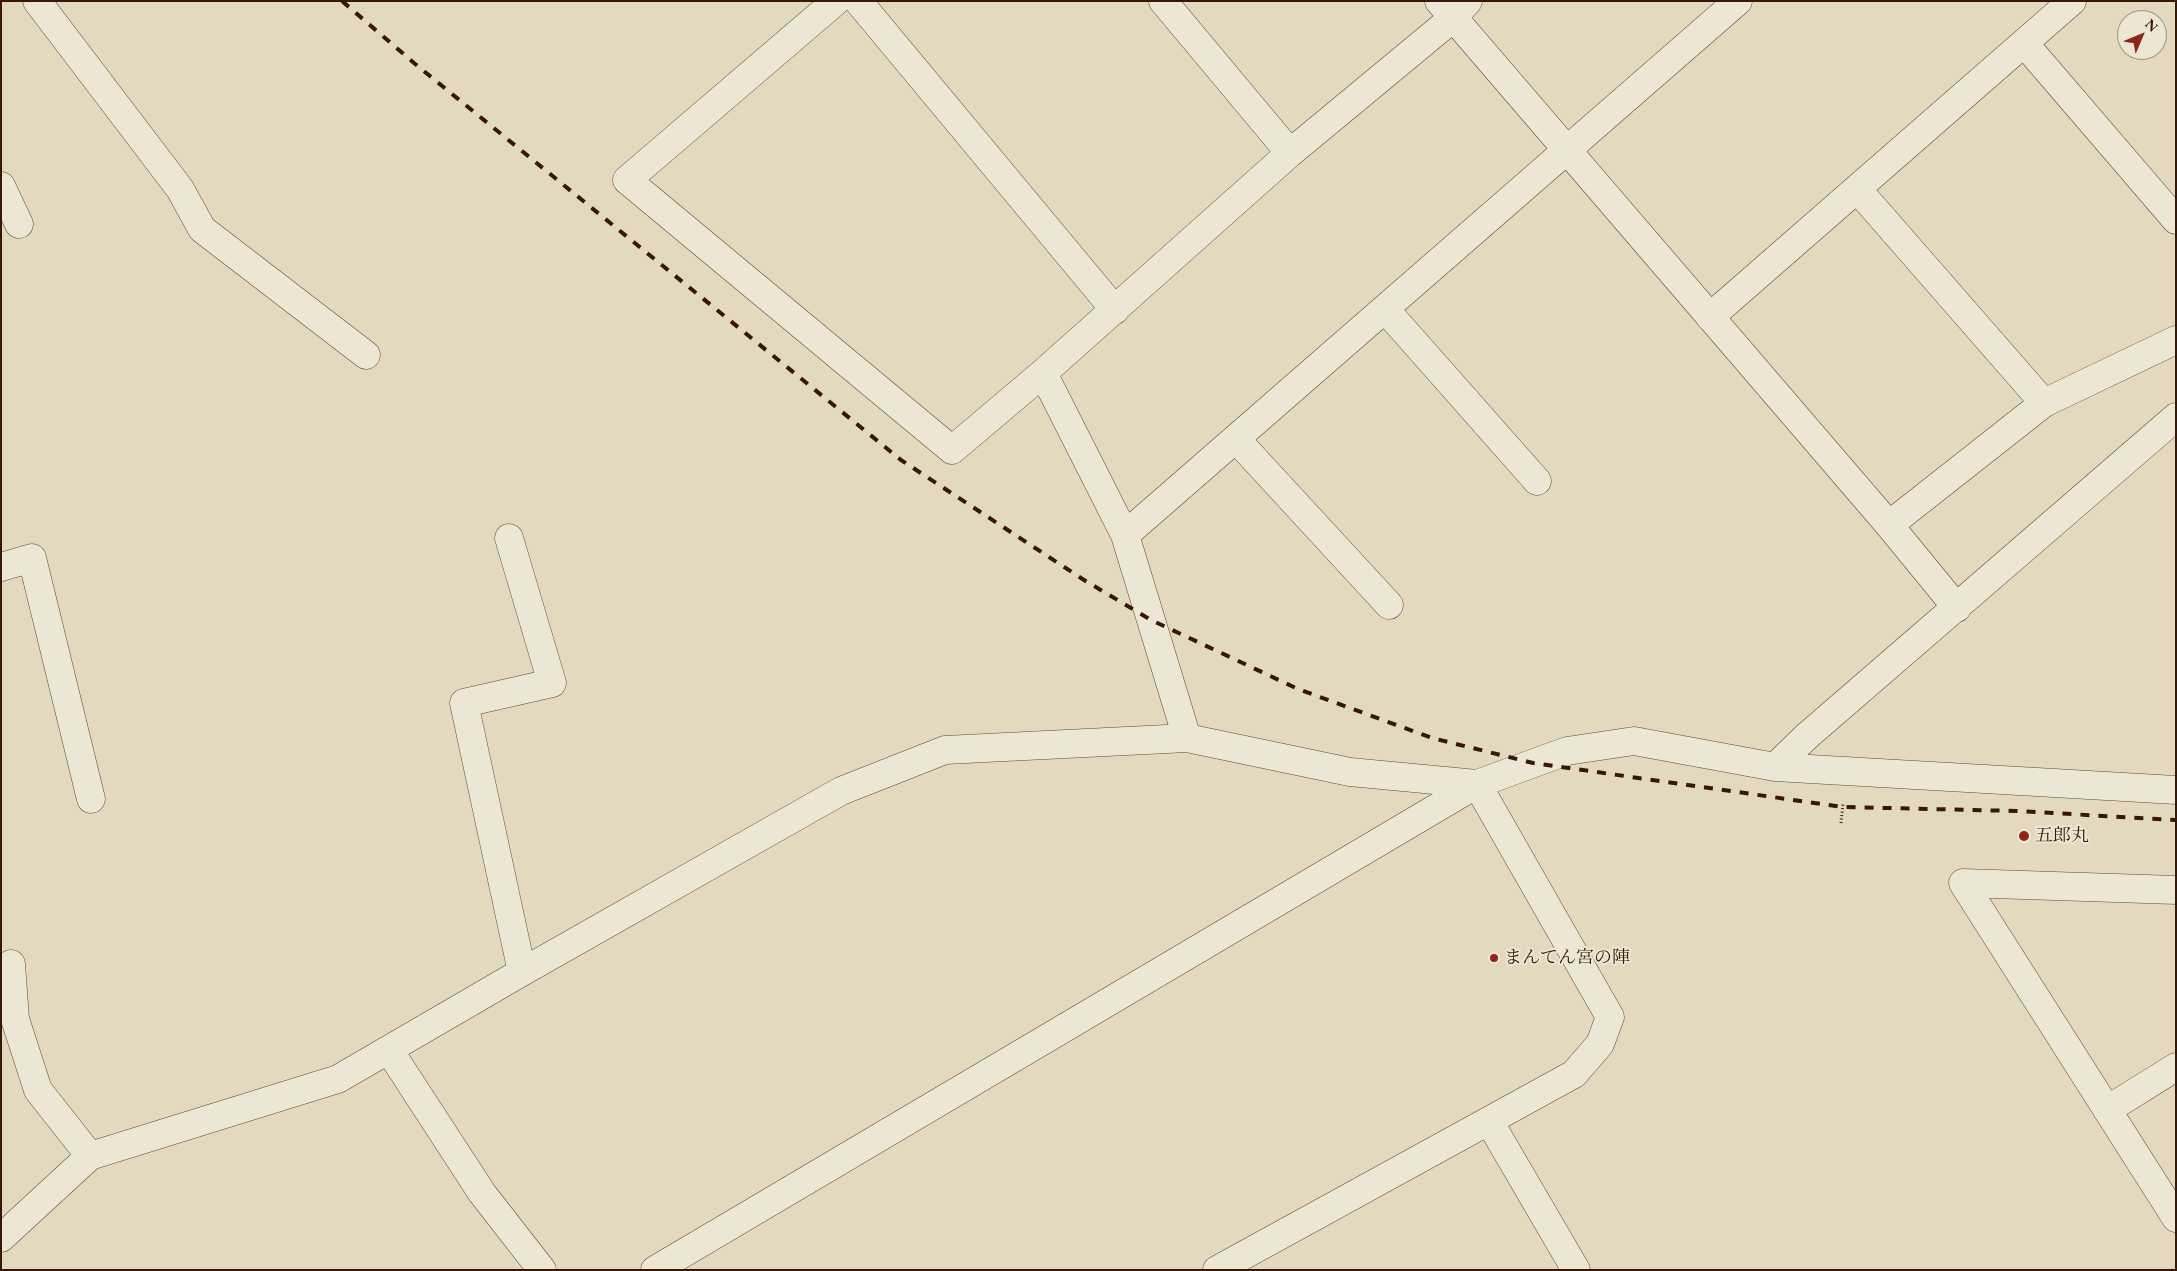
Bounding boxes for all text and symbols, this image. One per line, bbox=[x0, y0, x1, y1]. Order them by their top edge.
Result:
north arrow bbox=[2117, 10, 2167, 60]
text: N bbox=[2142, 15, 2162, 35]
place label: 五郎丸 bbox=[2035, 825, 2089, 847]
marker: 五郎丸 bbox=[2017, 829, 2031, 843]
place label: まんてん宮の陣 bbox=[1504, 947, 1630, 969]
marker: まんてん宮の陣 bbox=[1488, 952, 1500, 964]

